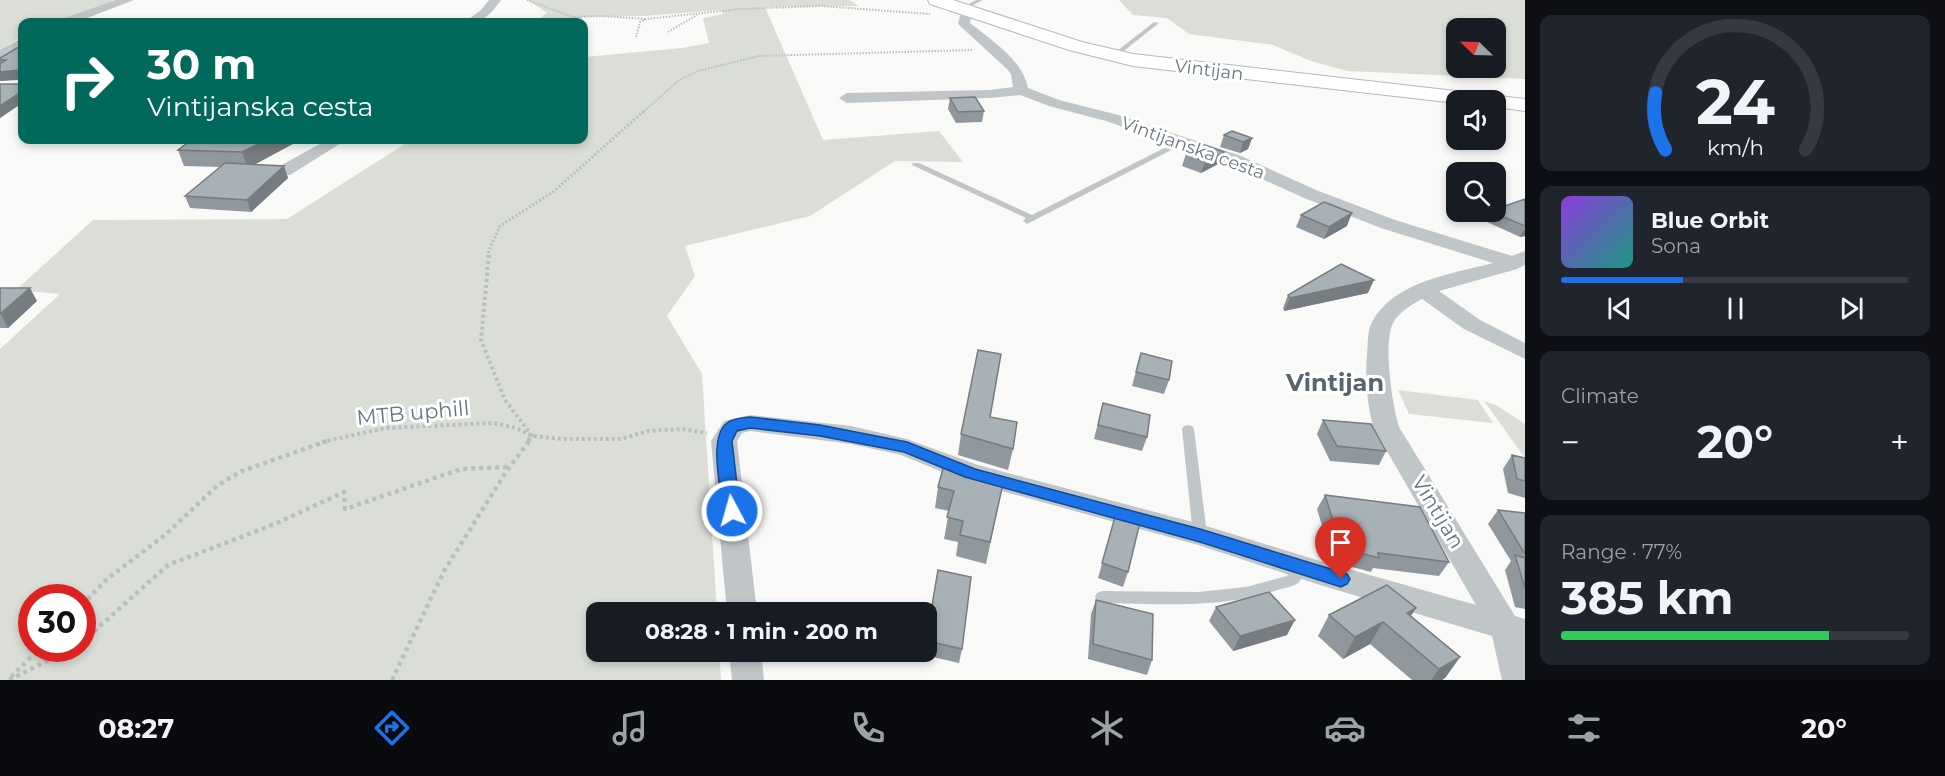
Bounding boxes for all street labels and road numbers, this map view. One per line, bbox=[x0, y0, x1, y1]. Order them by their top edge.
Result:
street label: Vintijan bbox=[1173, 55, 1245, 85]
street label: Vintijanska cesta bbox=[1118, 112, 1268, 184]
street label: MTB uphill bbox=[356, 395, 470, 430]
street label: Vintijan bbox=[1407, 471, 1470, 553]

